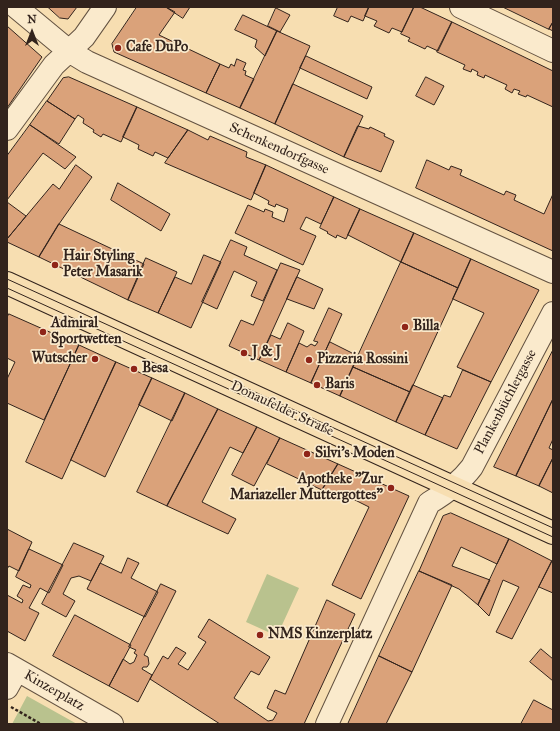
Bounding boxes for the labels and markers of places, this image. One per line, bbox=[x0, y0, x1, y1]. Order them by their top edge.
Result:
place label: Cafe DuPo bbox=[126, 40, 188, 56]
marker: Cafe DuPo bbox=[113, 43, 123, 53]
place label: Hair Styling Peter Masarik bbox=[63, 249, 143, 282]
marker: Hair Styling Peter Masarik bbox=[50, 260, 60, 270]
place label: Admiral Sportwetten bbox=[51, 316, 122, 348]
place label: Billa bbox=[413, 319, 440, 335]
marker: Billa bbox=[400, 322, 410, 332]
marker: Admiral Sportwetten bbox=[38, 327, 48, 337]
place label: J & J bbox=[252, 345, 281, 361]
marker: J & J bbox=[239, 348, 249, 358]
place label: Wutscher bbox=[32, 351, 87, 367]
place label: Pizzeria Rossini bbox=[317, 352, 408, 368]
marker: Wutscher bbox=[90, 354, 100, 364]
marker: Pizzeria Rossini bbox=[304, 355, 314, 365]
place label: Besa bbox=[142, 361, 168, 377]
marker: Besa bbox=[129, 364, 139, 374]
place label: Baris bbox=[325, 377, 354, 393]
marker: Baris bbox=[312, 380, 322, 390]
place label: Silvi's Moden bbox=[315, 446, 395, 462]
marker: Silvi's Moden bbox=[302, 449, 312, 459]
place label: Apotheke "Zur Mariazeller Muttergottes" bbox=[230, 472, 383, 504]
marker: Apotheke "Zur Mariazeller Muttergottes" bbox=[386, 483, 396, 493]
place label: NMS Kinzerplatz bbox=[268, 627, 372, 643]
marker: NMS Kinzerplatz bbox=[255, 630, 265, 640]

